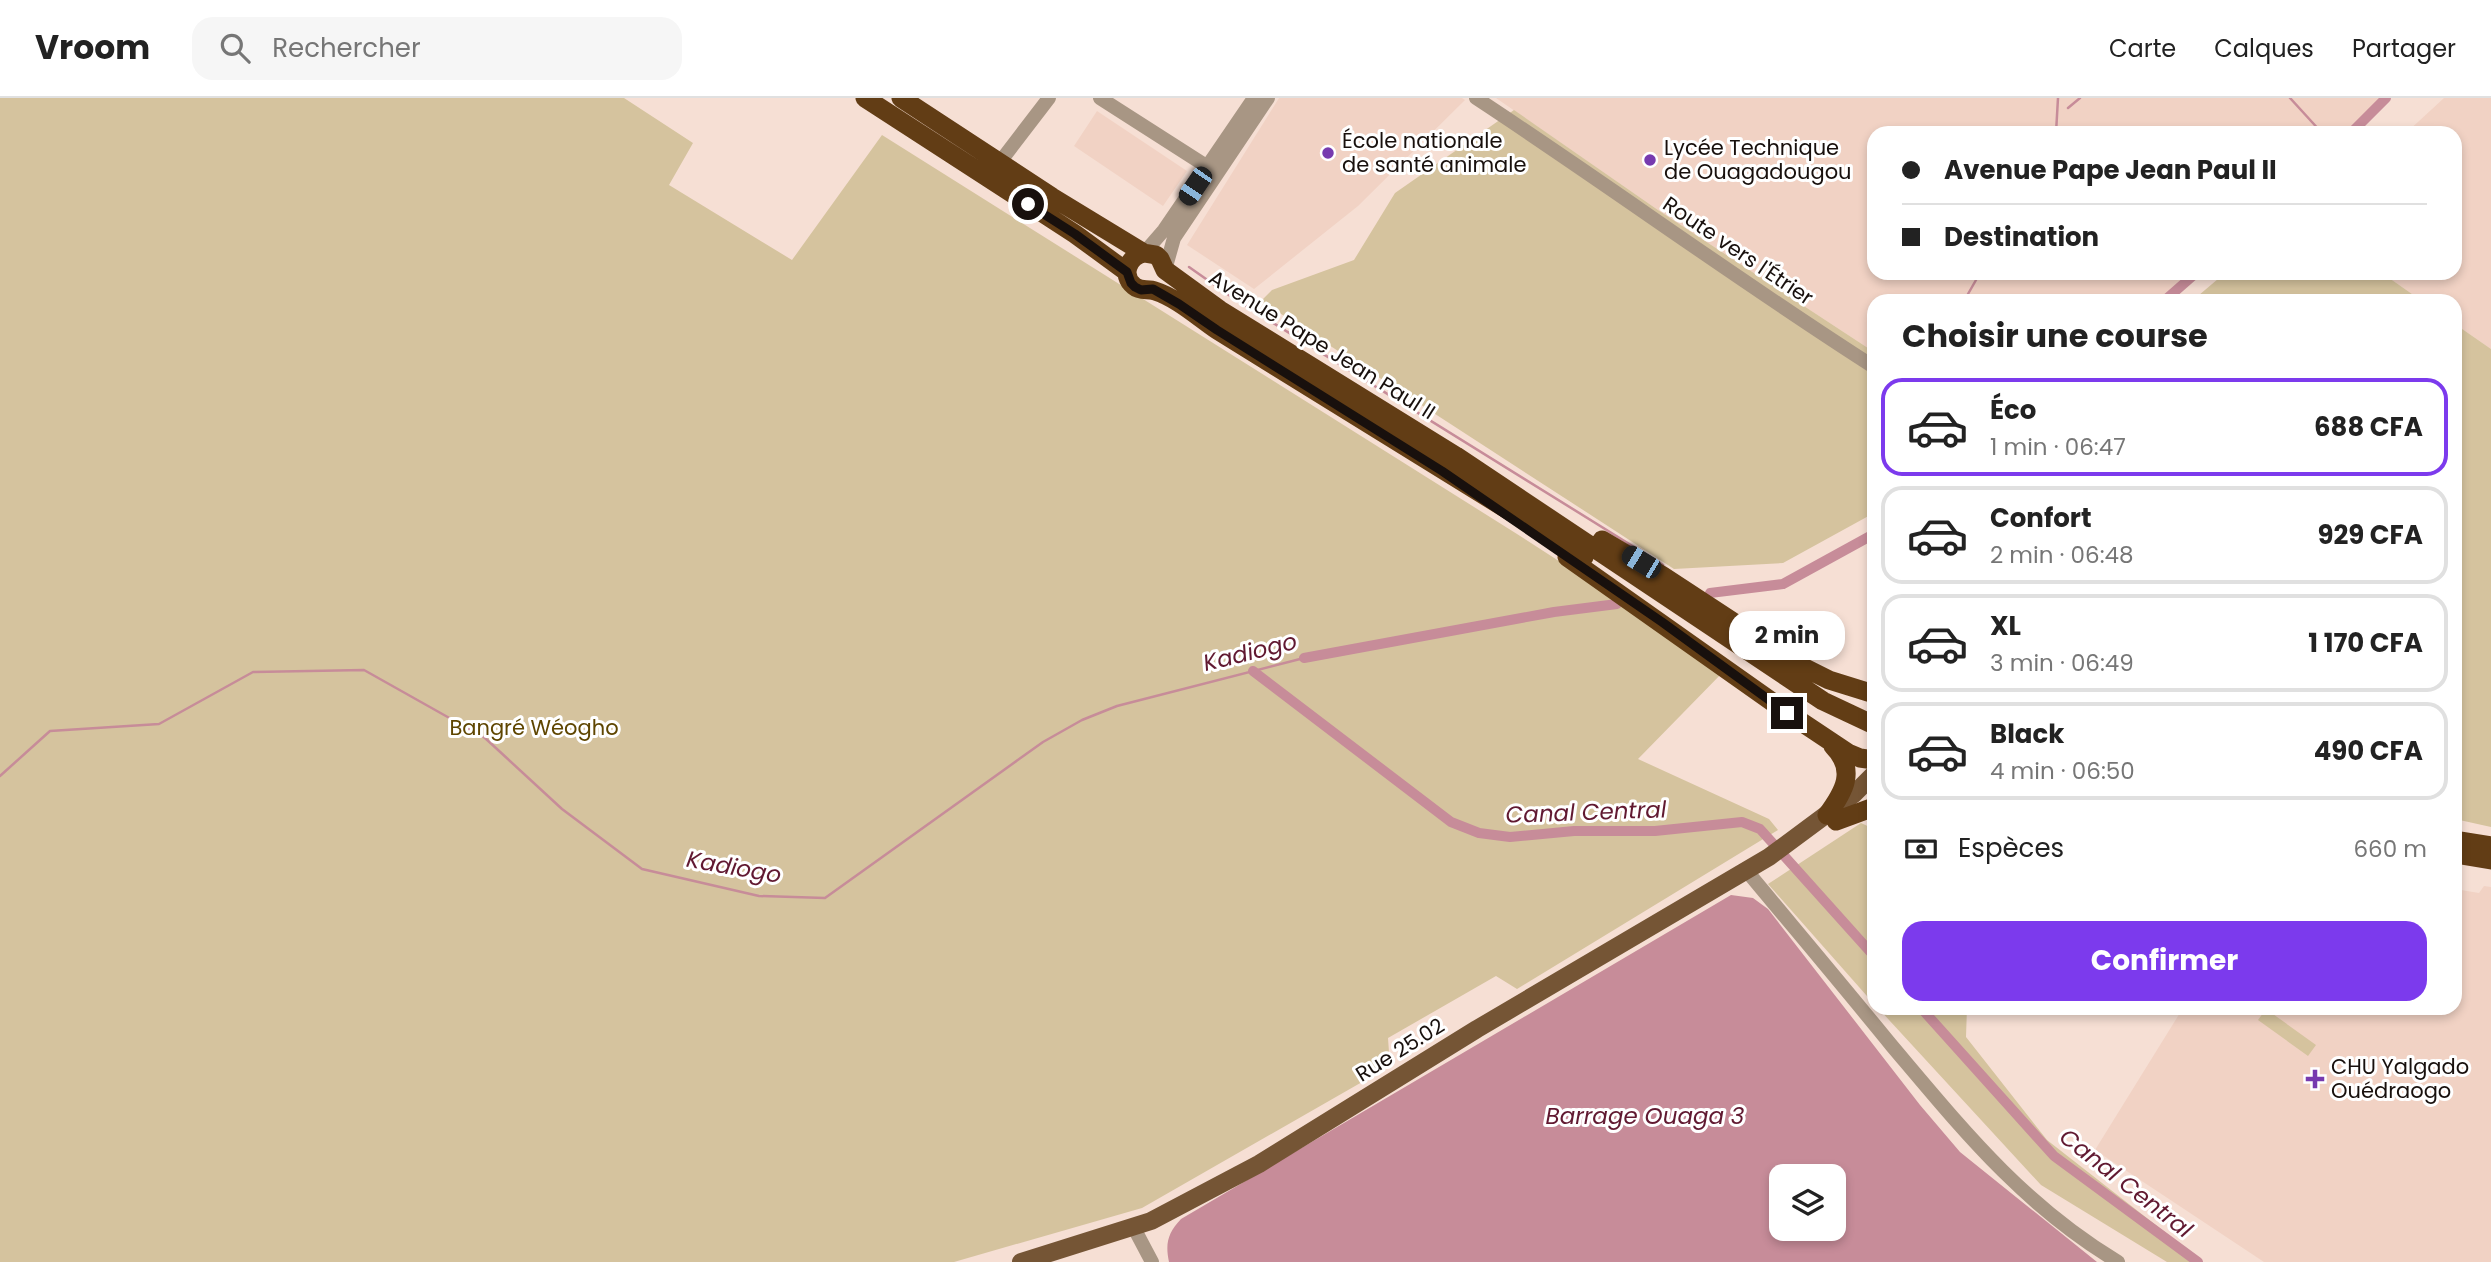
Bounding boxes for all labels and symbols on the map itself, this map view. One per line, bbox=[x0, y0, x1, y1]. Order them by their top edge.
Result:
place label: École nationale de santé animale bbox=[1342, 126, 1527, 179]
place label: Lycée Technique de Ouagadougou bbox=[1664, 133, 1852, 186]
marker: École nationale de santé animale bbox=[1320, 145, 1336, 161]
marker: Lycée Technique de Ouagadougou bbox=[1642, 152, 1658, 168]
car bbox=[1175, 163, 1216, 209]
route start bbox=[1012, 188, 1044, 220]
street label: Route vers l'Étrier bbox=[1657, 189, 1819, 312]
street label: Avenue Pape Jean Paul II bbox=[1204, 263, 1441, 426]
car bbox=[1618, 542, 1665, 582]
callout: 2 min bbox=[1729, 612, 1845, 660]
water label: Kadiogo bbox=[1200, 625, 1300, 679]
route end bbox=[1771, 697, 1803, 729]
park label: Bangré Wéogho bbox=[449, 713, 619, 742]
water label: Canal Central bbox=[1505, 793, 1667, 831]
water label: Kadiogo bbox=[684, 843, 784, 891]
street label: Rue 25.02 bbox=[1350, 1011, 1450, 1088]
place label: CHU Yalgado Ouédraogo bbox=[2331, 1052, 2469, 1105]
marker: CHU Yalgado Ouédraogo bbox=[2305, 1069, 2325, 1089]
water label: Barrage Ouaga 3 bbox=[1546, 1100, 1744, 1132]
water label: Canal Central bbox=[2053, 1121, 2200, 1245]

